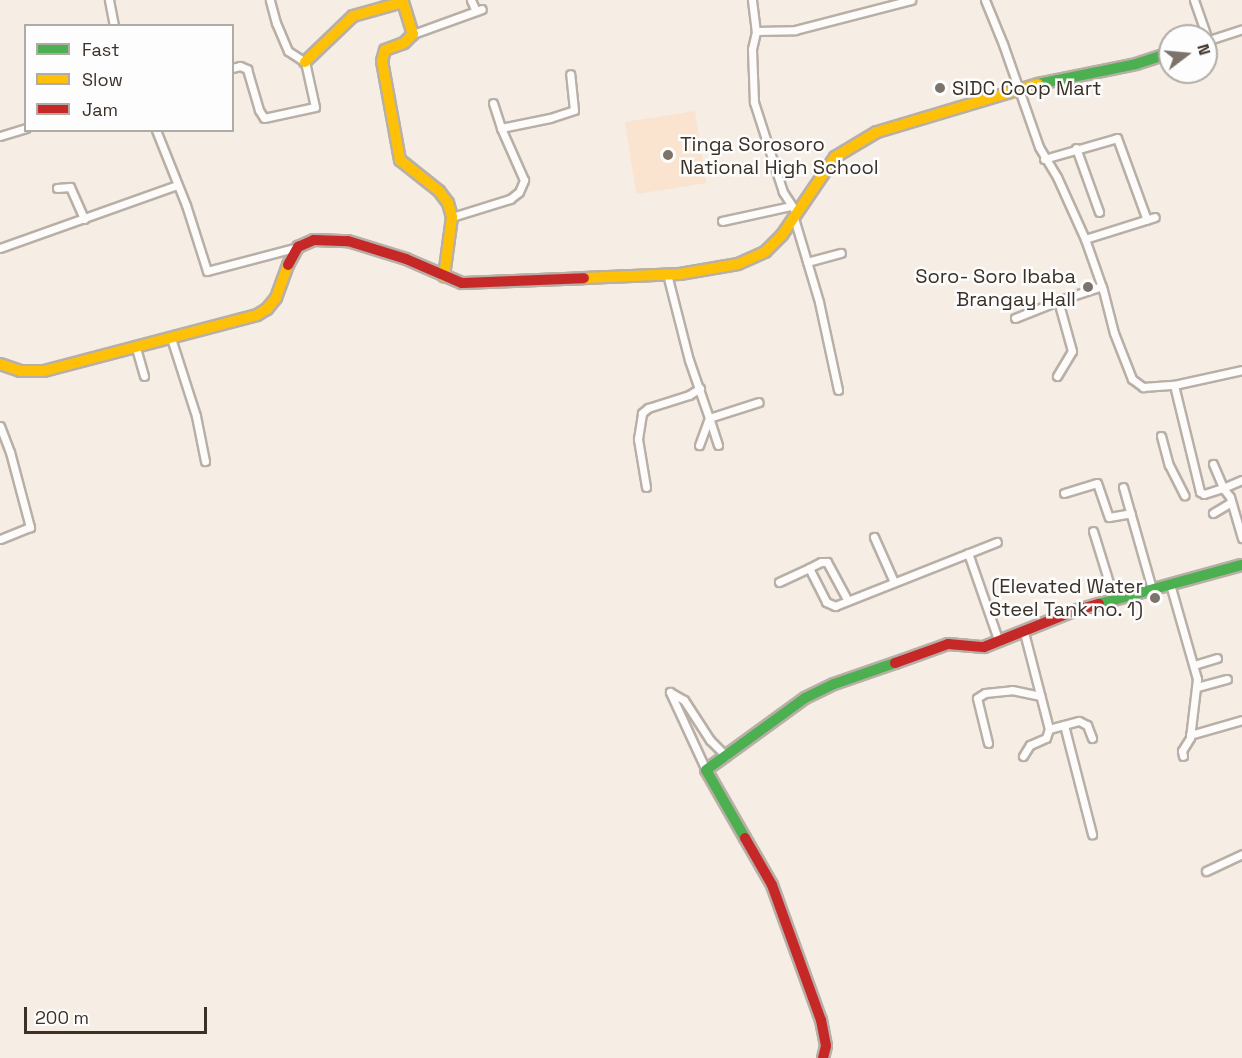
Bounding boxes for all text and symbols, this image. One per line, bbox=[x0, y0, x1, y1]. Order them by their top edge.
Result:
legend bbox=[24, 24, 234, 132]
north arrow bbox=[1158, 24, 1218, 84]
text: Fast bbox=[82, 38, 119, 61]
text: N bbox=[1192, 41, 1215, 57]
text: Slow bbox=[82, 68, 123, 91]
place label: SIDC Coop Mart bbox=[952, 76, 1101, 100]
marker: SIDC Coop Mart bbox=[933, 81, 947, 95]
text: Jam bbox=[82, 98, 118, 121]
place label: Tinga Sorosoro National High School bbox=[680, 132, 879, 179]
marker: Tinga Sorosoro National High School bbox=[661, 148, 675, 162]
place label: Soro- Soro Ibaba Brangay Hall bbox=[915, 264, 1076, 311]
marker: Soro- Soro Ibaba Brangay Hall bbox=[1081, 280, 1095, 294]
place label: (Elevated Water Steel Tank no. 1) bbox=[988, 574, 1143, 621]
marker: (Elevated Water Steel Tank no. 1) bbox=[1148, 591, 1162, 605]
scale bar bbox=[27, 995, 210, 1033]
text: 200 m bbox=[35, 1006, 89, 1029]

